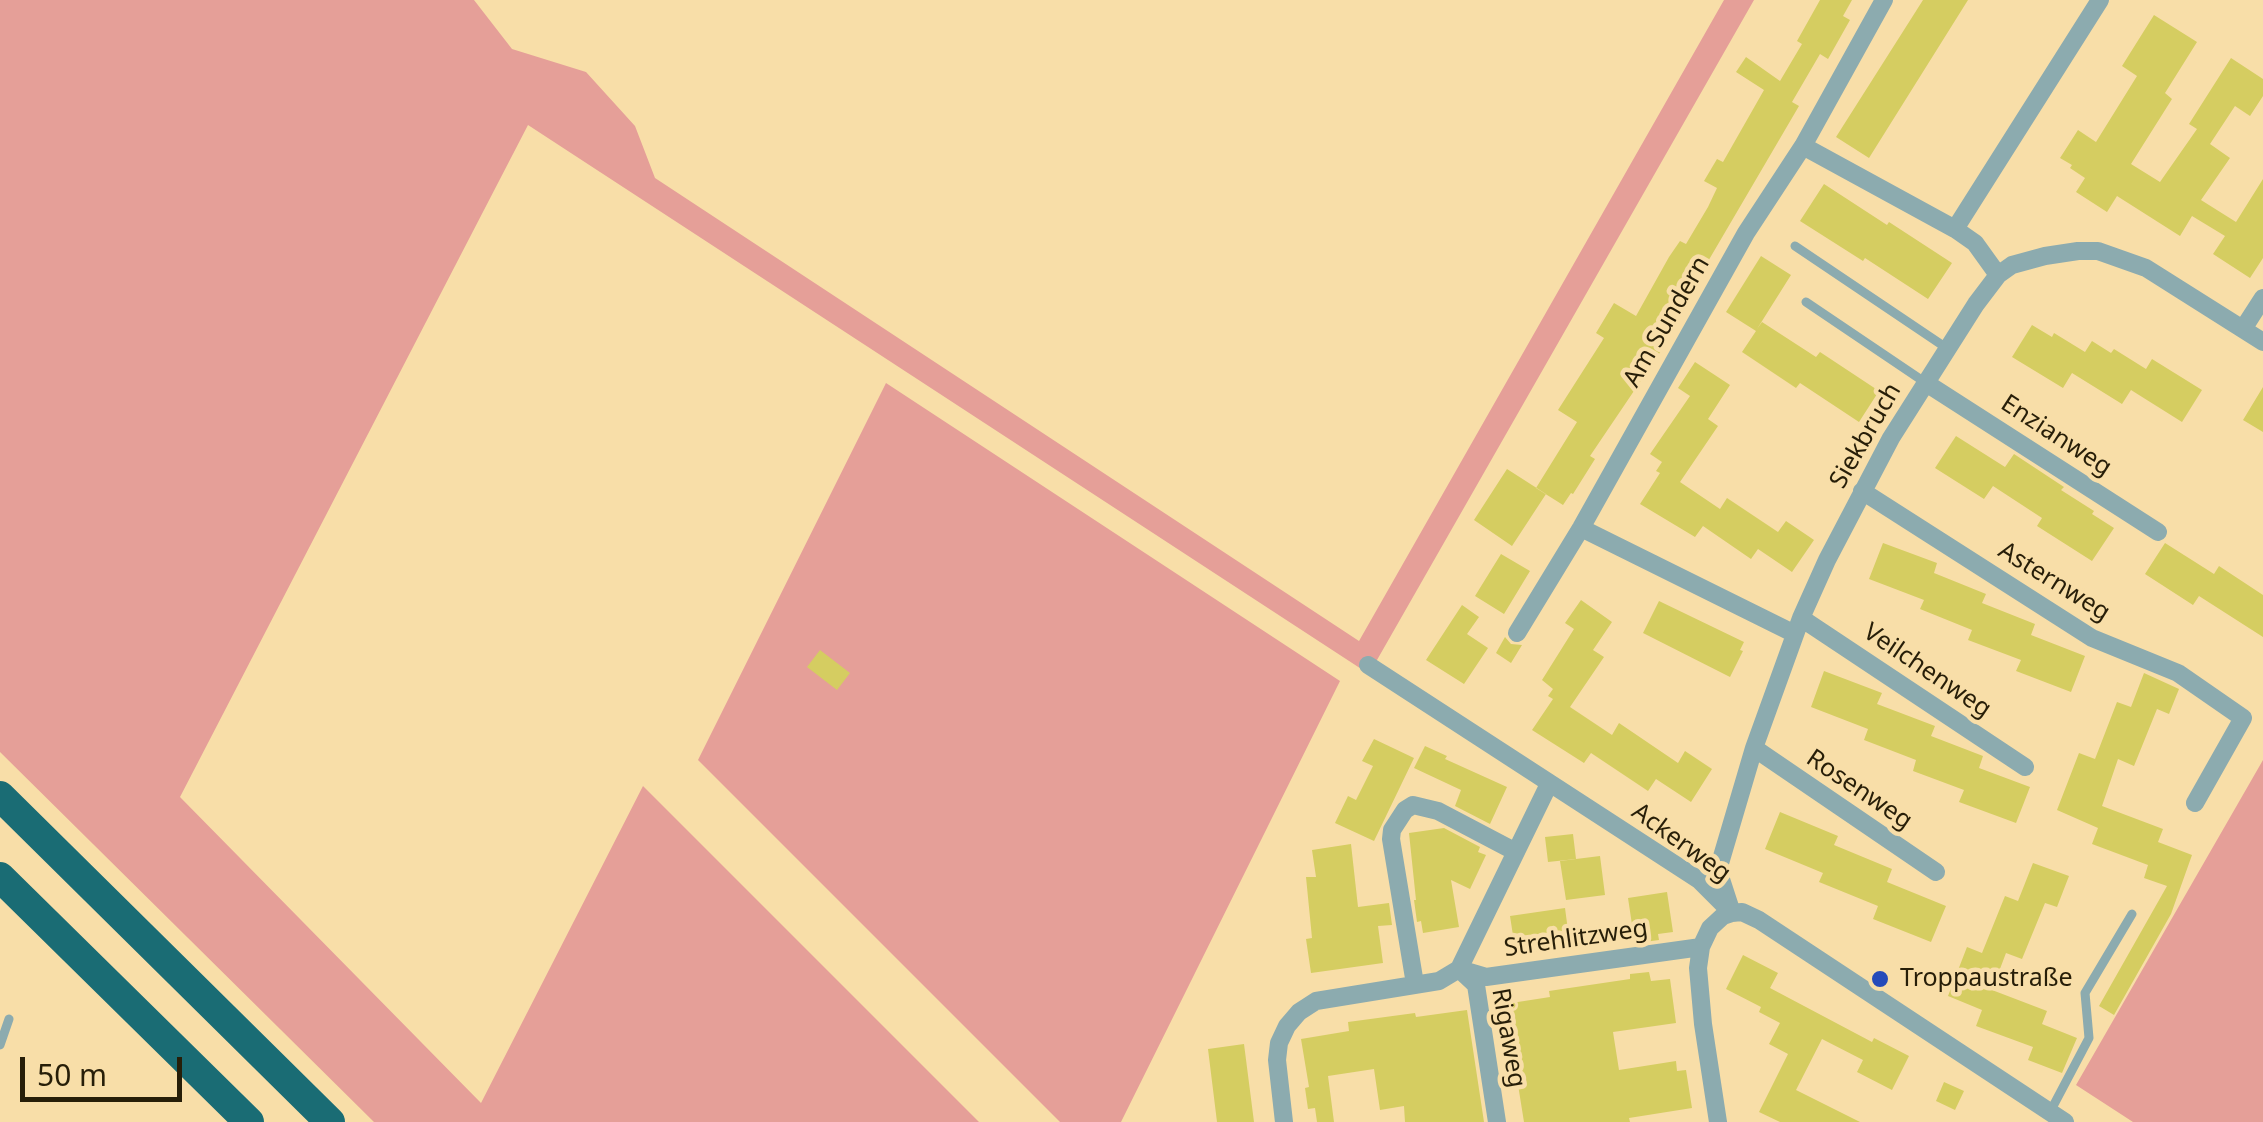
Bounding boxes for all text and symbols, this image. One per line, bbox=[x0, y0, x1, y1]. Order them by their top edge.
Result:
street label: Am Sundern bbox=[1618, 251, 1716, 393]
street label: Siekbruch bbox=[1824, 378, 1908, 494]
street label: Enzianweg bbox=[1995, 389, 2117, 483]
street label: Asternweg bbox=[1993, 536, 2115, 628]
street label: Veilchenweg bbox=[1857, 617, 1997, 725]
street label: Rosenweg bbox=[1800, 744, 1918, 836]
street label: Ackerweg bbox=[1626, 797, 1736, 889]
street label: Strehlitzweg bbox=[1502, 914, 1650, 964]
place label: Troppaustraße bbox=[1900, 964, 2073, 994]
marker: Troppaustraße bbox=[1869, 968, 1891, 990]
street label: Rigaweg bbox=[1484, 986, 1532, 1090]
scale bar bbox=[25, 1037, 188, 1099]
text: 50 m bbox=[37, 1054, 107, 1095]

